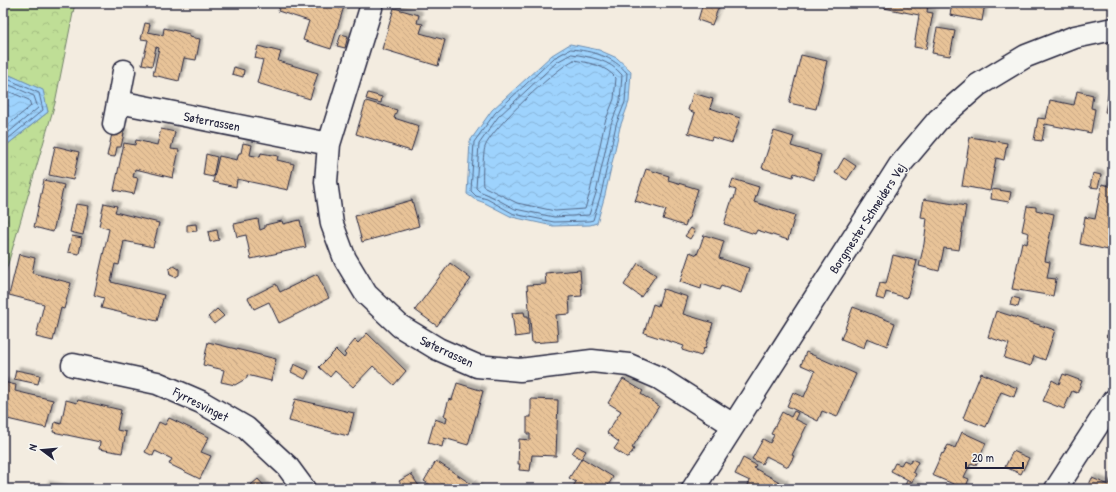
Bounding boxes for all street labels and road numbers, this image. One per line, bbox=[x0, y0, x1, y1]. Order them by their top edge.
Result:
street label: Søterrassen bbox=[182, 107, 242, 135]
street label: Borgmester Schneiders Vej bbox=[824, 159, 910, 277]
street label: Søterrassen bbox=[417, 331, 477, 371]
street label: Fyrresvinget bbox=[169, 382, 232, 426]

